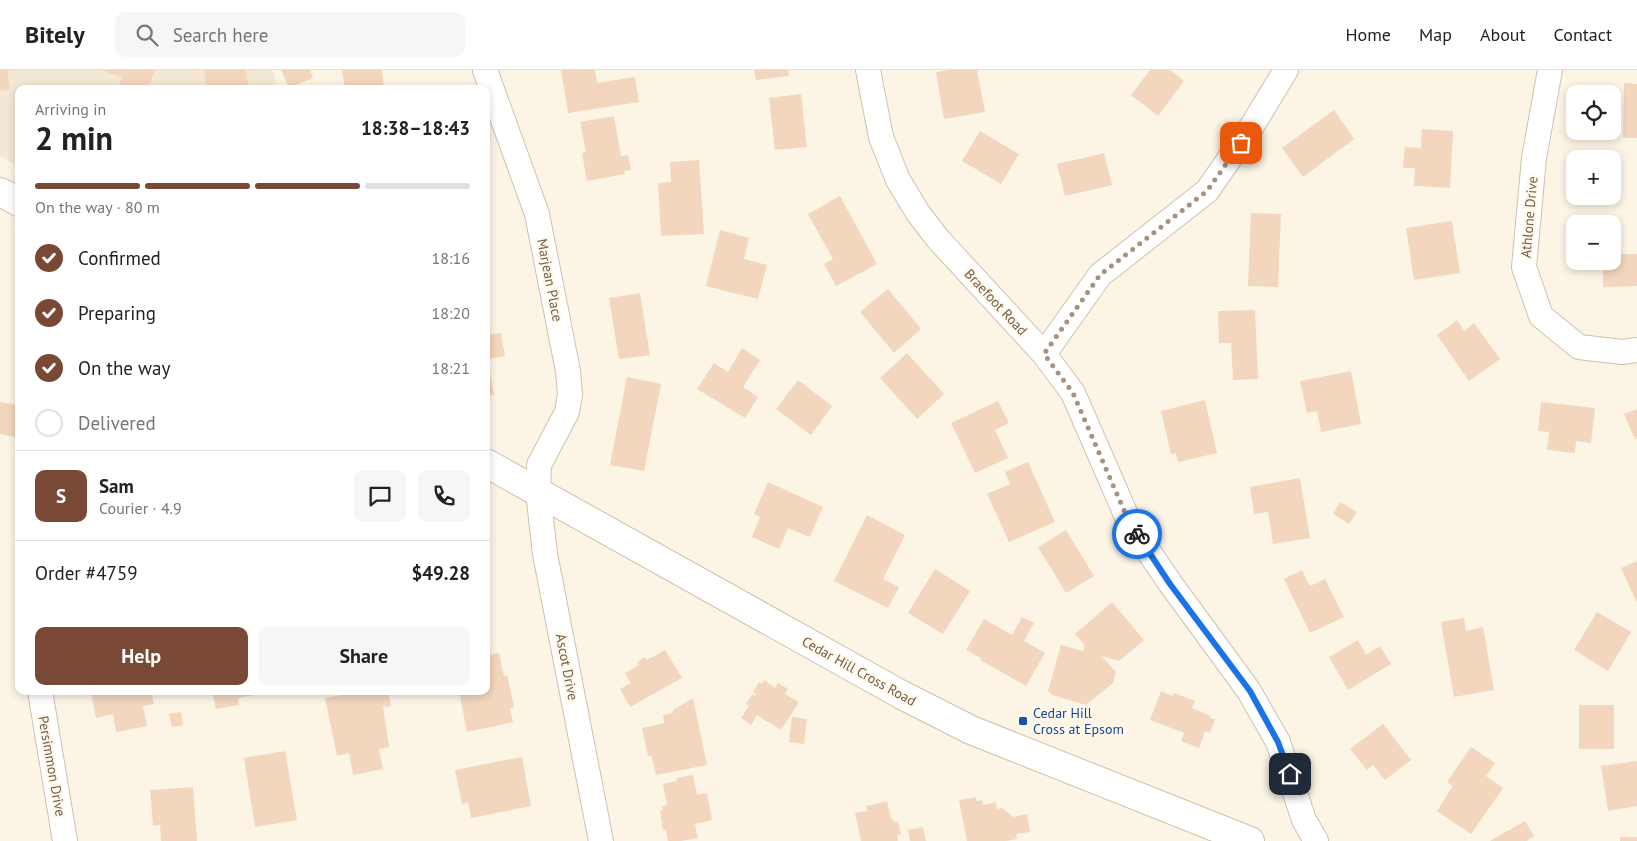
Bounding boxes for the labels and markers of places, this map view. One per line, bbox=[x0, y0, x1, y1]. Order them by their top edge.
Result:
pin bbox=[1220, 122, 1262, 164]
place label: Cedar Hill Cross at Epsom bbox=[1033, 704, 1124, 738]
marker: Cedar Hill Cross at Epsom bbox=[1017, 715, 1029, 727]
pin bbox=[1269, 753, 1311, 795]

